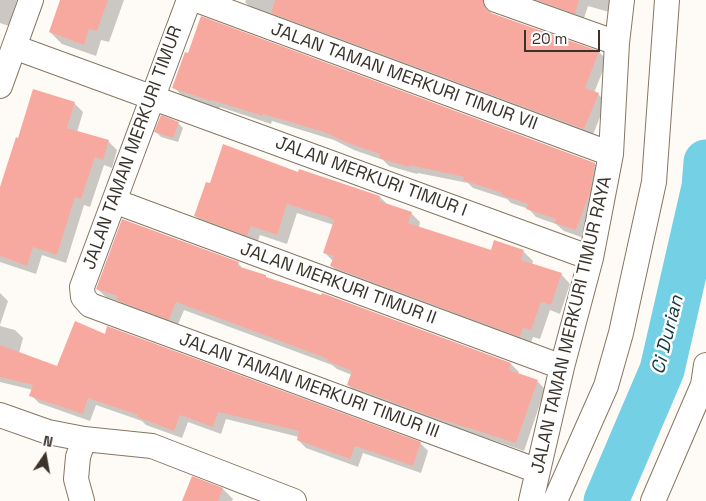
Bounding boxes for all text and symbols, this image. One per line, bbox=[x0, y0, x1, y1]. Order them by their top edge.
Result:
street label: JALAN TAMAN MERKURI TIMUR VII bbox=[268, 19, 540, 135]
scale bar bbox=[526, 20, 602, 52]
street label: JALAN TAMAN MERKURI TIMUR bbox=[79, 23, 187, 273]
text: 20 m bbox=[532, 29, 567, 48]
street label: JALAN MERKURI TIMUR I bbox=[272, 132, 470, 222]
street label: JALAN TAMAN MERKURI TIMUR RAYA bbox=[527, 174, 617, 476]
street label: JALAN MERKURI TIMUR II bbox=[237, 238, 439, 330]
water label: Ci Durian bbox=[647, 293, 689, 377]
street label: JALAN TAMAN MERKURI TIMUR III bbox=[176, 329, 442, 443]
north arrow bbox=[20, 431, 70, 481]
text: N bbox=[42, 432, 55, 451]

